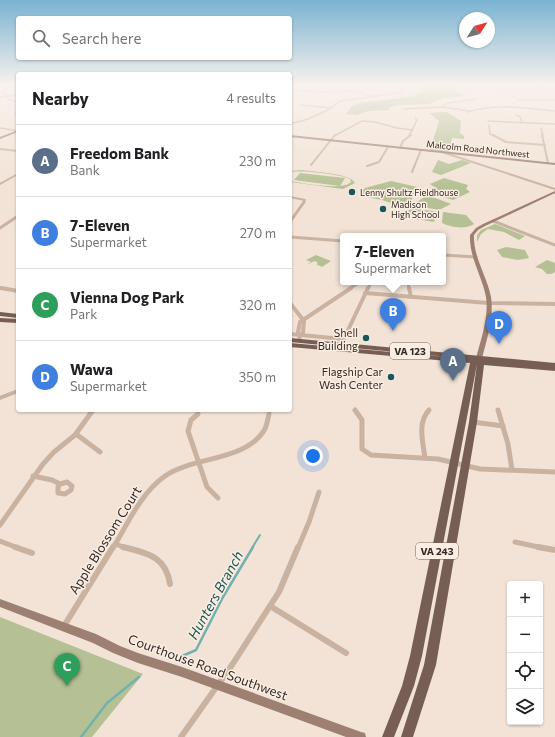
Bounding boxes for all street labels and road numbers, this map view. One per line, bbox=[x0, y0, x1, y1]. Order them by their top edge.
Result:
street label: Malcolm Road Northwest bbox=[426, 138, 531, 160]
road number: VA 123 bbox=[390, 343, 430, 359]
street label: Apple Blossom Court bbox=[65, 483, 145, 597]
road number: VA 243 bbox=[416, 543, 458, 559]
street label: Courthouse Road Southwest bbox=[126, 631, 290, 703]

